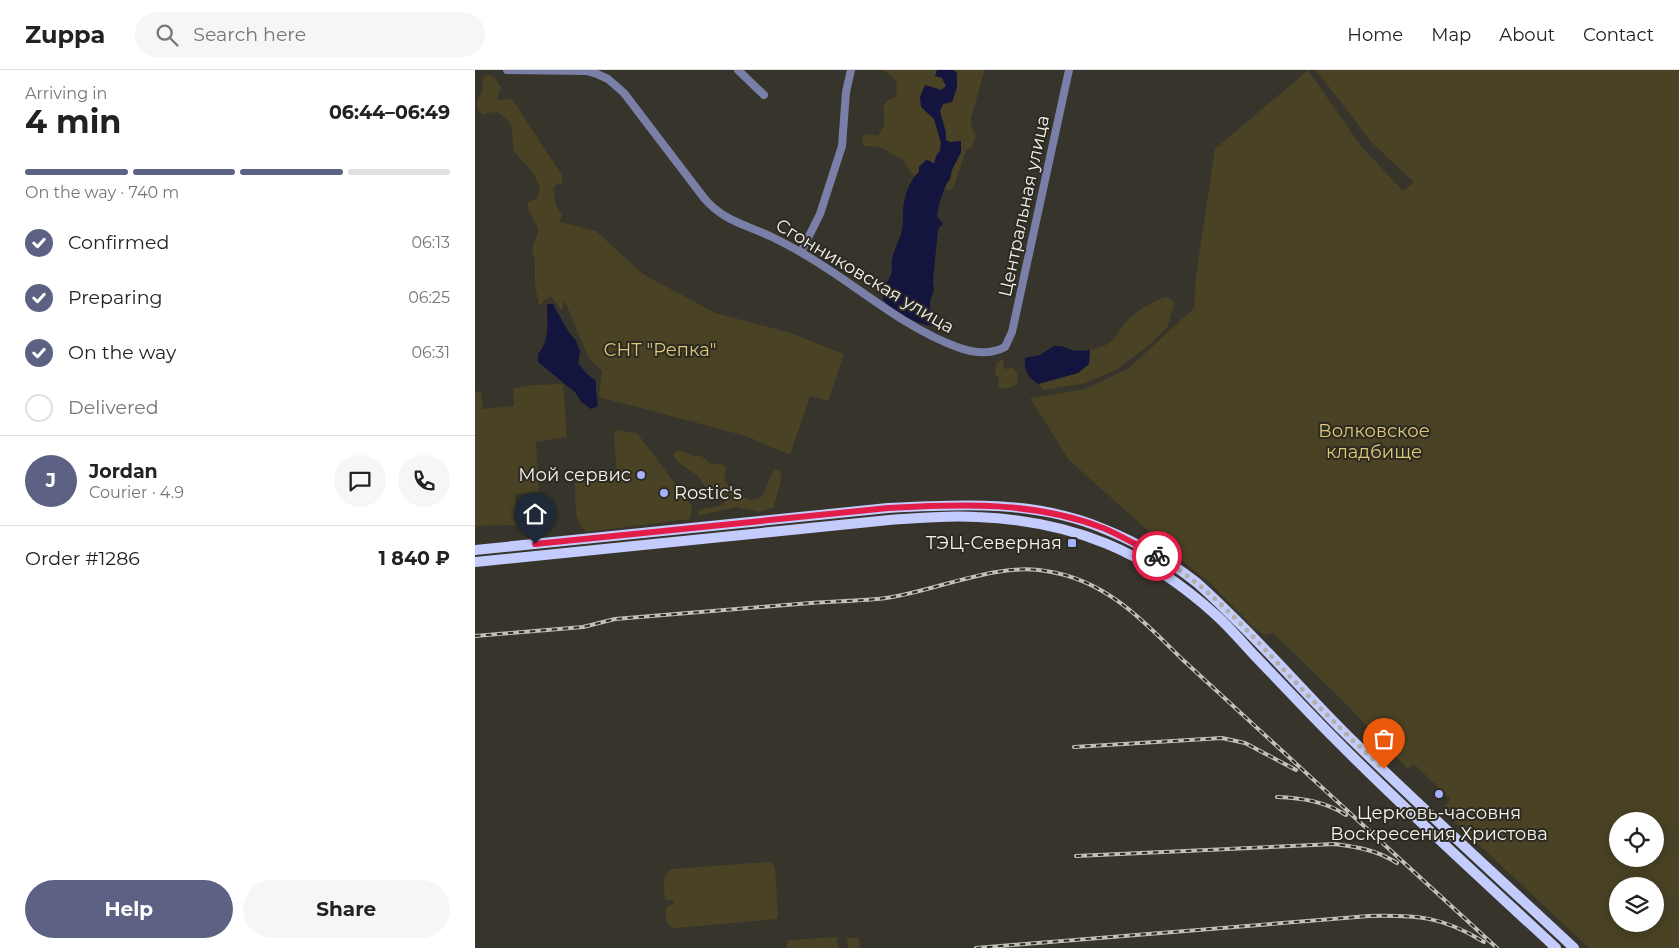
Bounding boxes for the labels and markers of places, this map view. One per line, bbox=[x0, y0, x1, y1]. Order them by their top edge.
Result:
place label: Мой сервис bbox=[518, 464, 631, 486]
marker: Мой сервис bbox=[635, 469, 647, 481]
place label: Rostic's bbox=[674, 482, 742, 504]
marker: Rostic's bbox=[658, 487, 670, 499]
pin bbox=[514, 493, 556, 544]
place label: ТЭЦ-Северная bbox=[926, 532, 1062, 554]
marker: ТЭЦ-Северная bbox=[1066, 537, 1078, 549]
pin bbox=[1363, 718, 1405, 769]
marker: Церковь-часовня Воскресения Христова bbox=[1433, 788, 1445, 800]
place label: Церковь-часовня Воскресения Христова bbox=[1330, 802, 1548, 845]

